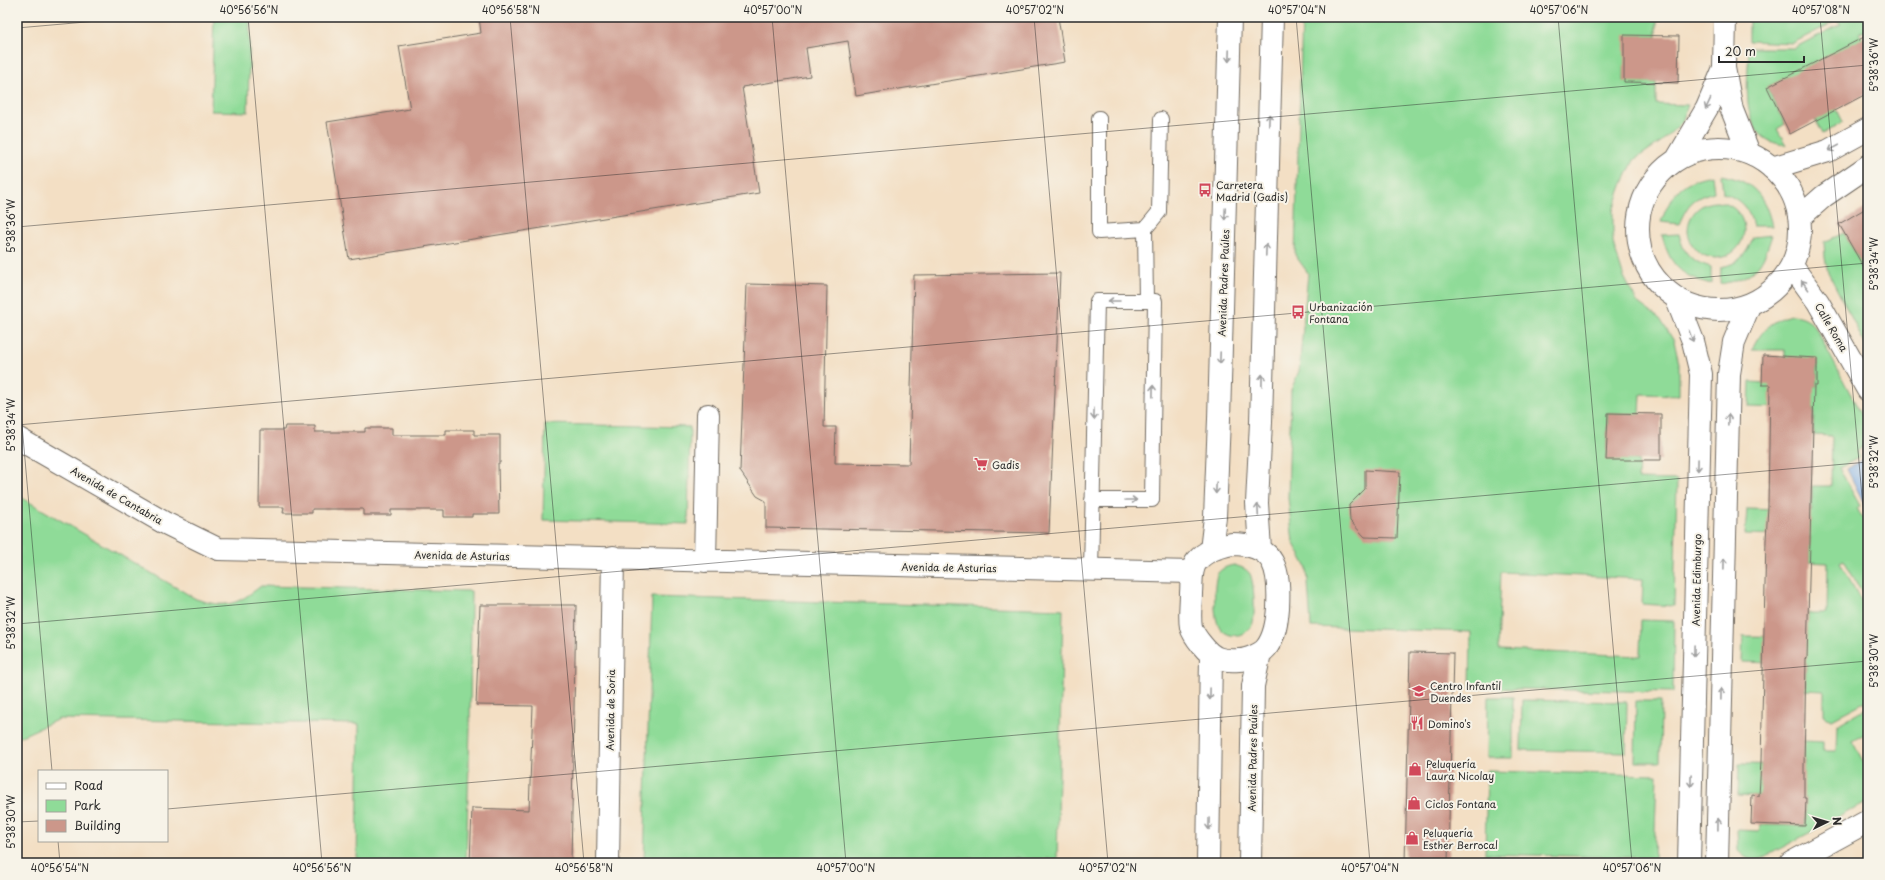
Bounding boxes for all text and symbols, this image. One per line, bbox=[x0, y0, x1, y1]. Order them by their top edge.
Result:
text: 40°56'56"N bbox=[220, 2, 279, 17]
text: 40°56'58"N bbox=[482, 2, 540, 17]
text: 40°57'00"N bbox=[744, 2, 803, 17]
text: 40°57'02"N bbox=[1006, 2, 1064, 17]
text: 40°57'04"N bbox=[1268, 2, 1326, 17]
text: 40°57'06"N bbox=[1530, 2, 1588, 17]
text: 40°57'08"N bbox=[1792, 2, 1850, 17]
text: 5°38'36"W bbox=[1866, 37, 1881, 92]
scale bar bbox=[1719, 38, 1804, 64]
text: 20 m bbox=[1725, 42, 1756, 60]
one-way arrow bbox=[1225, 49, 1233, 62]
one-way arrow bbox=[1704, 98, 1711, 110]
one-way arrow bbox=[1265, 114, 1273, 127]
one-way arrow bbox=[1828, 145, 1840, 152]
place label: Carretera Madrid (Gadis) bbox=[1216, 177, 1288, 204]
bus stop icon: Carretera Madrid (Gadis) bbox=[1197, 182, 1213, 198]
text: 5°38'36"W bbox=[3, 198, 18, 253]
one-way arrow bbox=[1221, 207, 1228, 220]
street label: Avenida Padres Paúles bbox=[1214, 229, 1232, 337]
text: 5°38'34"W bbox=[1866, 237, 1881, 291]
one-way arrow bbox=[1262, 244, 1269, 257]
one-way arrow bbox=[1801, 279, 1810, 290]
one-way arrow bbox=[1108, 297, 1121, 305]
place label: Urbanización Fontana bbox=[1309, 299, 1372, 326]
street label: Calle Roma bbox=[1812, 300, 1852, 355]
bus stop icon: Urbanización Fontana bbox=[1290, 304, 1306, 320]
one-way arrow bbox=[1688, 330, 1696, 342]
one-way arrow bbox=[1217, 351, 1224, 364]
one-way arrow bbox=[1258, 374, 1266, 387]
one-way arrow bbox=[1150, 385, 1157, 398]
text: 5°38'34"W bbox=[3, 398, 18, 452]
one-way arrow bbox=[1091, 407, 1098, 420]
one-way arrow bbox=[1724, 414, 1732, 427]
text: 5°38'32"W bbox=[1866, 434, 1881, 489]
supermarket icon: Gadis bbox=[973, 456, 989, 472]
place label: Gadis bbox=[992, 457, 1020, 472]
one-way arrow bbox=[1695, 458, 1702, 471]
street label: Avenida de Cantabria bbox=[68, 462, 166, 528]
one-way arrow bbox=[1212, 481, 1220, 494]
one-way arrow bbox=[1124, 496, 1137, 504]
one-way arrow bbox=[1254, 504, 1262, 517]
street label: Avenida Edimburgo bbox=[1688, 533, 1704, 626]
street label: Avenida de Asturias bbox=[414, 547, 510, 563]
one-way arrow bbox=[1720, 558, 1728, 571]
street label: Avenida de Asturias bbox=[901, 559, 997, 575]
text: 5°38'32"W bbox=[3, 595, 18, 650]
text: 5°38'30"W bbox=[1866, 633, 1881, 688]
one-way arrow bbox=[1690, 644, 1698, 657]
street label: Avenida de Soria bbox=[602, 668, 618, 751]
place label: Centro Infantil Duendes bbox=[1430, 678, 1501, 705]
school or university icon: Centro Infantil Duendes bbox=[1411, 683, 1427, 699]
one-way arrow bbox=[1206, 687, 1214, 700]
one-way arrow bbox=[1717, 688, 1725, 701]
street label: Avenida Padres Paúles bbox=[1244, 704, 1260, 812]
restaurant icon: Domino's bbox=[1409, 715, 1425, 731]
place label: Domino's bbox=[1428, 716, 1471, 731]
place label: Peluquería Laura Nicolay bbox=[1426, 756, 1494, 783]
shop icon: Peluquería Laura Nicolay bbox=[1407, 761, 1423, 777]
legend bbox=[38, 770, 168, 842]
one-way arrow bbox=[1687, 774, 1694, 787]
text: Road bbox=[74, 776, 103, 794]
text: 5°38'30"W bbox=[3, 794, 18, 849]
shop icon: Ciclos Fontana bbox=[1406, 795, 1422, 811]
text: Park bbox=[74, 796, 101, 814]
place label: Ciclos Fontana bbox=[1425, 796, 1497, 811]
north arrow bbox=[1807, 802, 1847, 842]
text: Building bbox=[74, 816, 121, 834]
text: N bbox=[1829, 816, 1846, 826]
one-way arrow bbox=[1205, 817, 1213, 830]
one-way arrow bbox=[1714, 818, 1721, 831]
place label: Peluquería Esther Berrocal bbox=[1423, 825, 1498, 852]
shop icon: Peluquería Esther Berrocal bbox=[1404, 830, 1420, 846]
text: 40°56'54"N bbox=[31, 860, 89, 875]
text: 40°56'56"N bbox=[293, 860, 352, 875]
text: 40°56'58"N bbox=[555, 860, 613, 875]
text: 40°57'00"N bbox=[817, 860, 876, 875]
text: 40°57'02"N bbox=[1079, 860, 1137, 875]
text: 40°57'04"N bbox=[1341, 860, 1399, 875]
text: 40°57'06"N bbox=[1603, 860, 1661, 875]

